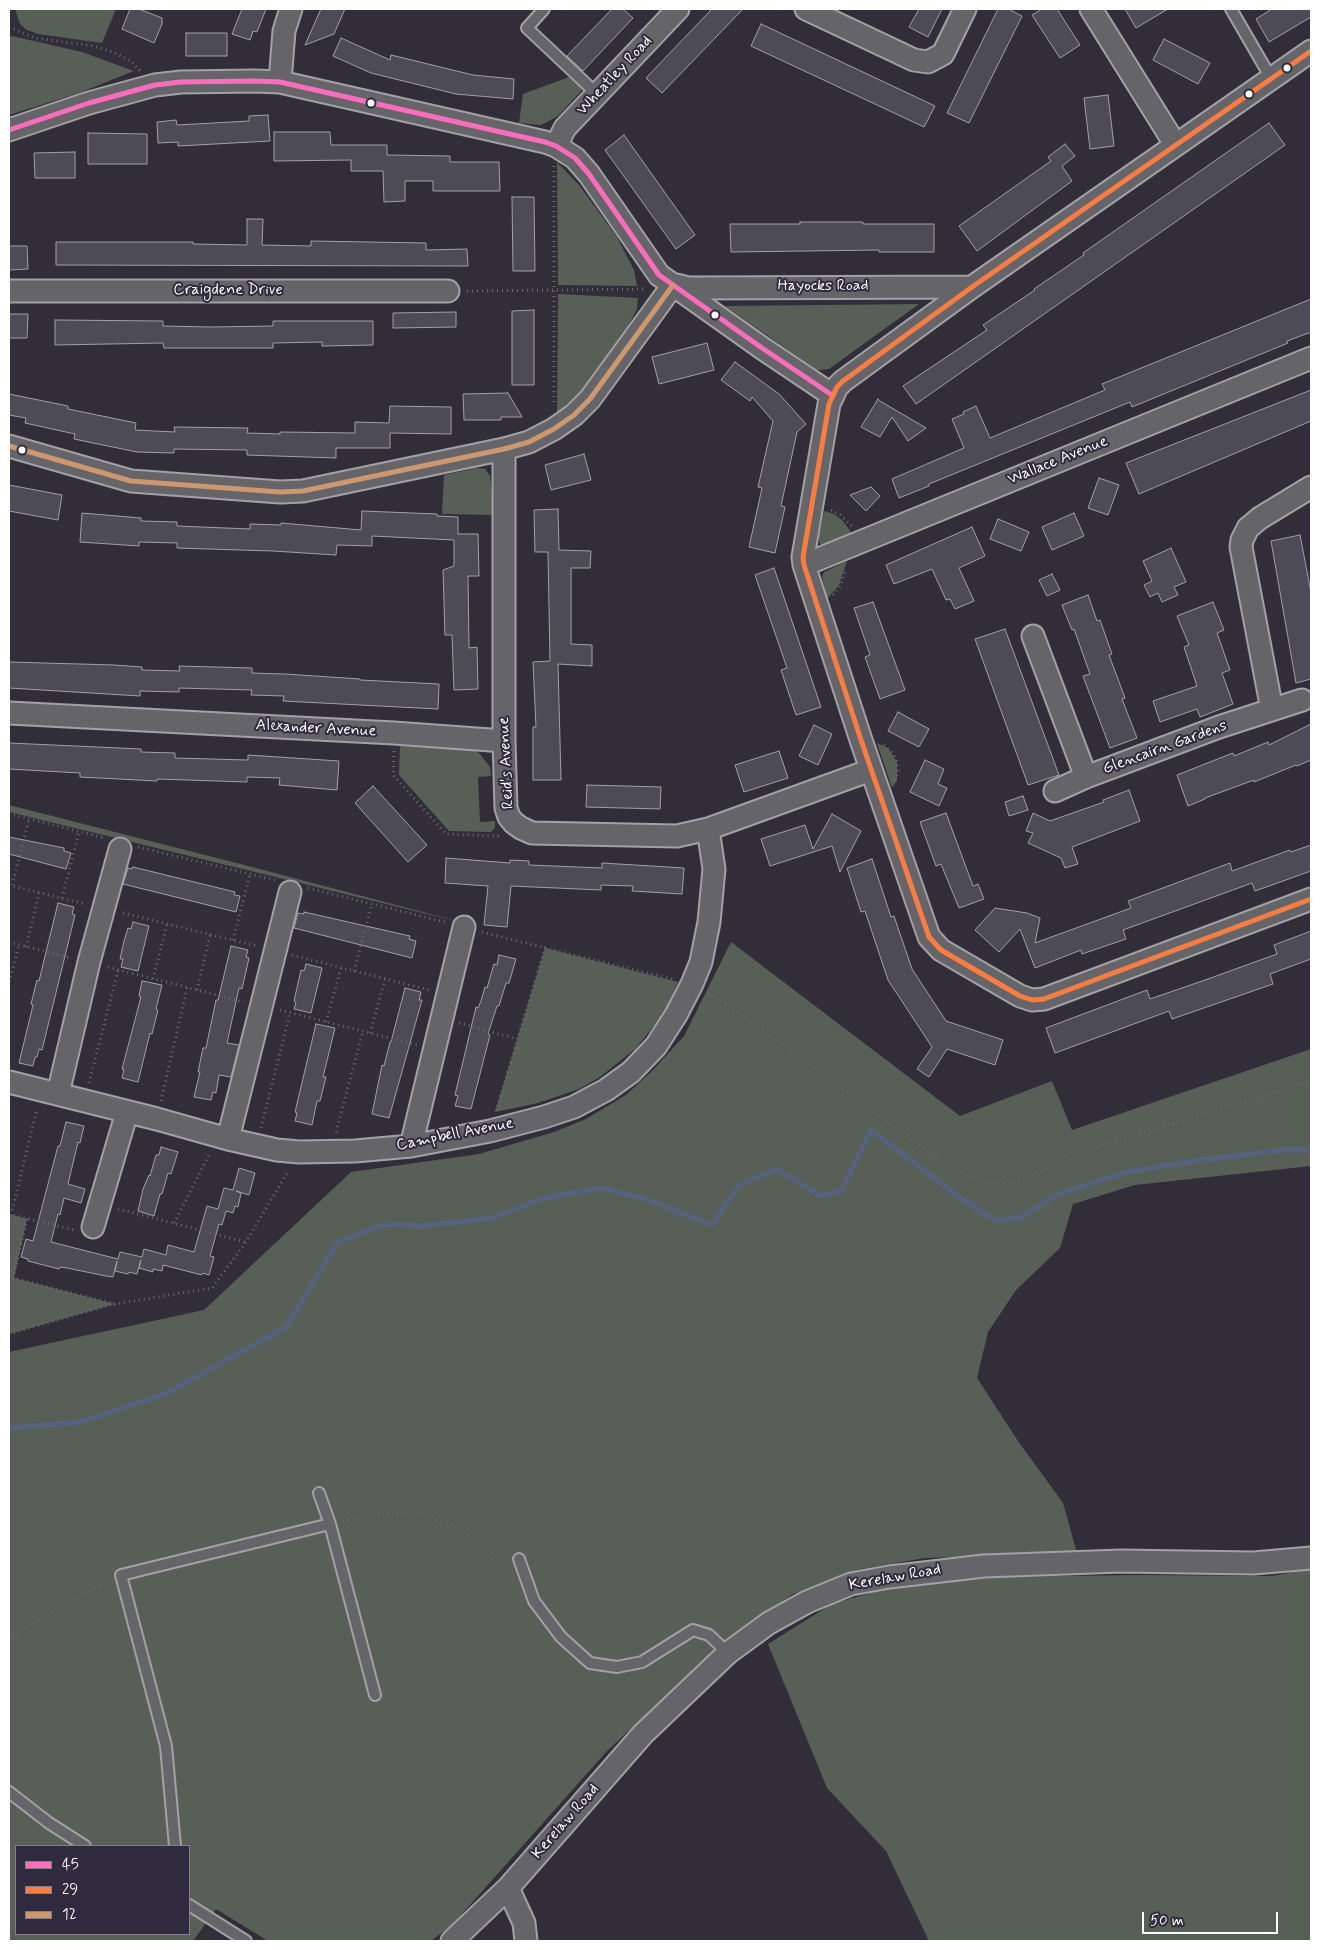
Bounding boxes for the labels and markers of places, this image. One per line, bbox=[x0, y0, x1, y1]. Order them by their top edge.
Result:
unlabelled marker bbox=[1282, 63, 1292, 73]
unlabelled marker bbox=[1244, 89, 1254, 99]
unlabelled marker bbox=[366, 98, 376, 108]
unlabelled marker bbox=[710, 310, 720, 320]
unlabelled marker bbox=[17, 445, 27, 455]

